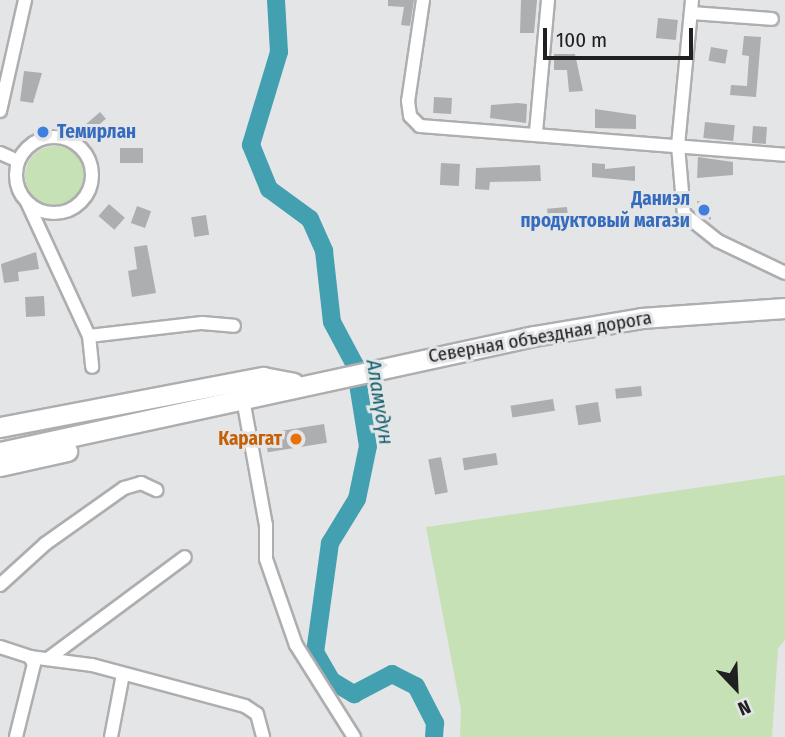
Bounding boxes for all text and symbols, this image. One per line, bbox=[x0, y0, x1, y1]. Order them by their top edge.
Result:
scale bar bbox=[547, 14, 698, 58]
text: 100 m bbox=[556, 27, 607, 53]
place label: Темирлан bbox=[57, 121, 136, 143]
marker: Темирлан bbox=[35, 124, 51, 140]
place label: Даниэл продуктовый магази bbox=[521, 188, 690, 232]
marker: Даниэл продуктовый магази bbox=[696, 202, 712, 218]
street label: Северная объездная дорога bbox=[427, 306, 653, 368]
water label: Аламүдүн bbox=[361, 358, 399, 446]
place label: Карагат bbox=[218, 428, 282, 450]
marker: Карагат bbox=[288, 431, 304, 447]
north arrow bbox=[701, 653, 771, 723]
text: N bbox=[735, 695, 754, 721]

